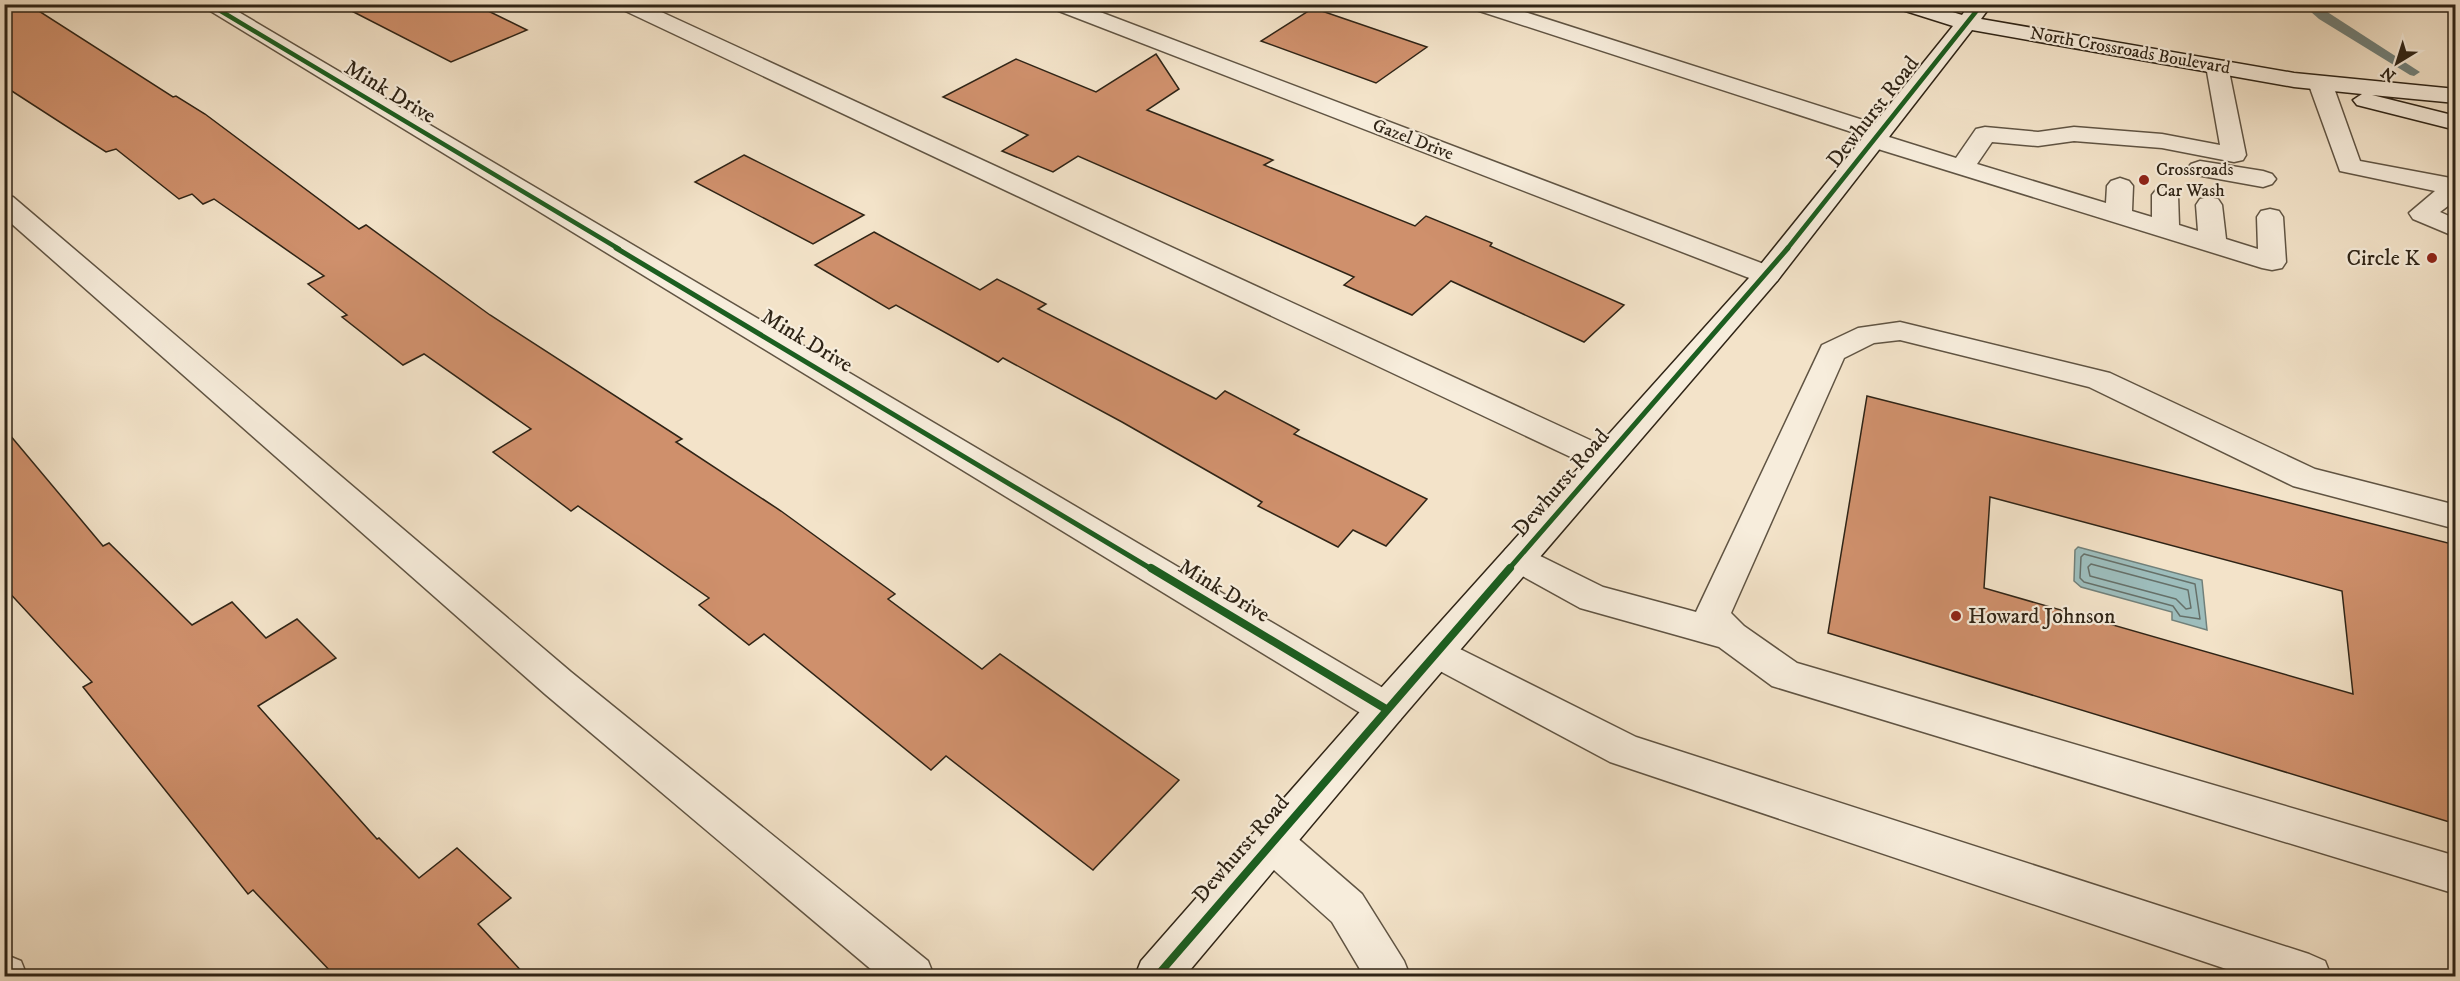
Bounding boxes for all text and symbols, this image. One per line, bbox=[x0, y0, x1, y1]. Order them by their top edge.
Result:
street label: North Crossroads Boulevard bbox=[2028, 23, 2232, 79]
north arrow bbox=[2367, 33, 2427, 93]
street label: Dewhurst Road bbox=[1821, 51, 1925, 173]
street label: Mink Drive bbox=[339, 54, 441, 130]
text: N bbox=[2377, 62, 2400, 86]
street label: Gazel Drive bbox=[1369, 115, 1457, 165]
place label: Crossroads Car Wash bbox=[2156, 159, 2233, 202]
marker: Crossroads Car Wash bbox=[2137, 173, 2151, 187]
place label: Circle K bbox=[2346, 245, 2421, 272]
marker: Circle K bbox=[2425, 251, 2439, 265]
street label: Mink Drive bbox=[756, 303, 858, 379]
street label: Dewhurst Road bbox=[1507, 423, 1615, 542]
street label: Mink Drive bbox=[1173, 553, 1275, 629]
place label: Howard Johnson bbox=[1968, 603, 2116, 630]
marker: Howard Johnson bbox=[1949, 609, 1963, 623]
street label: Dewhurst Road bbox=[1187, 789, 1295, 908]

